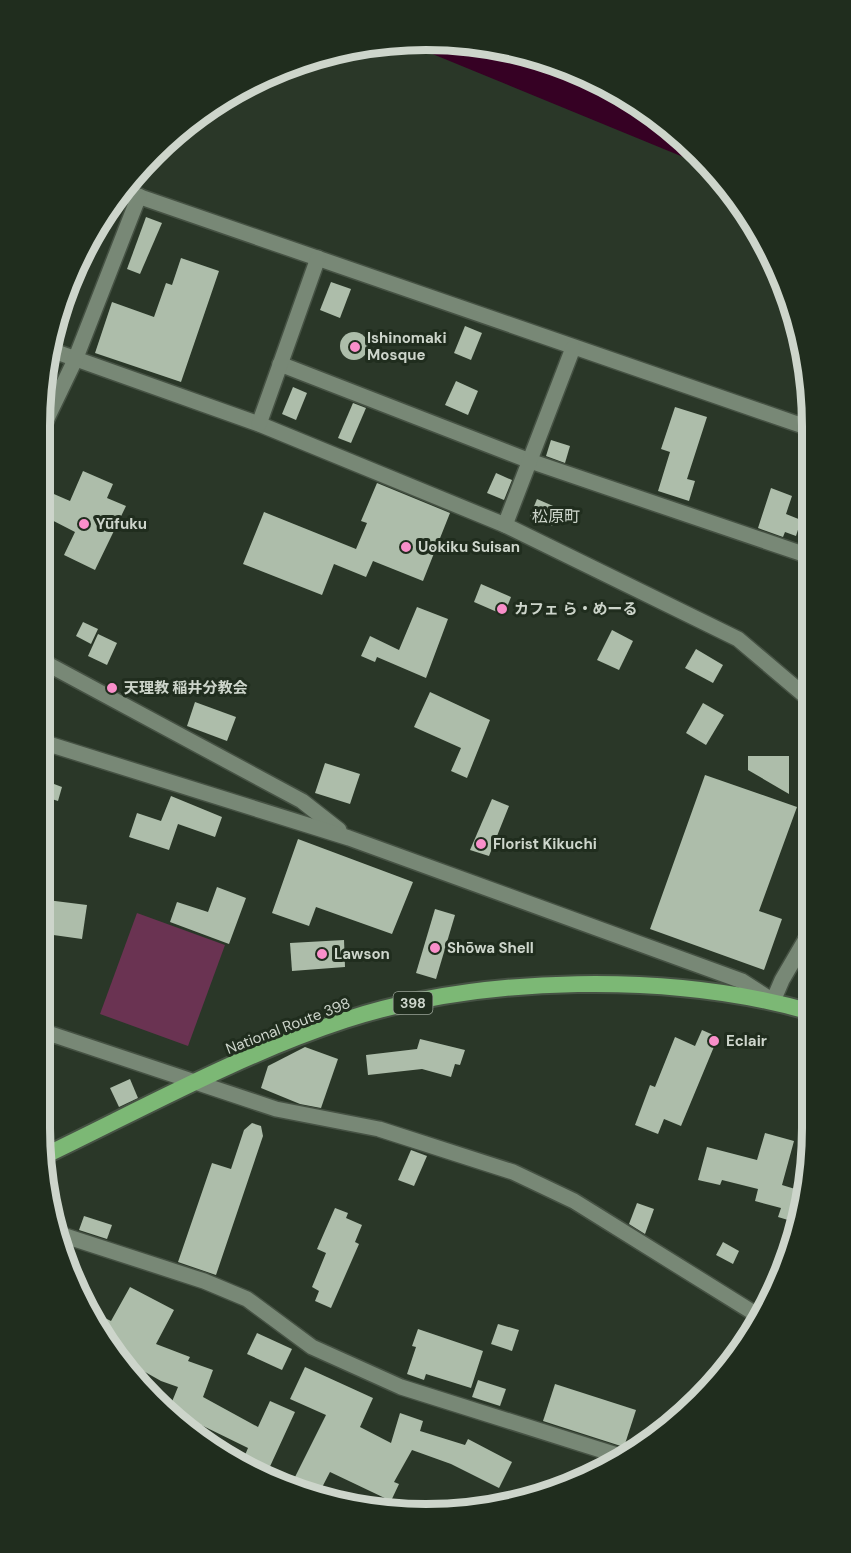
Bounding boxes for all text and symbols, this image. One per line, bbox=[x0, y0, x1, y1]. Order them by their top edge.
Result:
place label: Ishinomaki Mosque bbox=[367, 328, 447, 365]
marker: Ishinomaki Mosque bbox=[348, 340, 362, 354]
district label: 松原町 bbox=[532, 506, 580, 527]
place label: Yūfuku bbox=[96, 514, 147, 534]
marker: Yūfuku bbox=[77, 517, 91, 531]
place label: Uokiku Suisan bbox=[418, 537, 520, 557]
marker: Uokiku Suisan bbox=[399, 540, 413, 554]
place label: カフェ ら・めーる bbox=[514, 599, 638, 619]
marker: カフェ ら・めーる bbox=[495, 602, 509, 616]
place label: 天理教 稲井分教会 bbox=[124, 678, 248, 698]
marker: 天理教 稲井分教会 bbox=[105, 681, 119, 695]
place label: Florist Kikuchi bbox=[493, 834, 597, 854]
marker: Florist Kikuchi bbox=[474, 837, 488, 851]
place label: Shōwa Shell bbox=[447, 938, 534, 958]
marker: Shōwa Shell bbox=[428, 941, 442, 955]
place label: Lawson bbox=[334, 944, 390, 964]
marker: Lawson bbox=[315, 947, 329, 961]
road number: 398 bbox=[394, 992, 432, 1014]
street label: National Route 398 bbox=[223, 993, 353, 1059]
place label: Eclair bbox=[726, 1031, 767, 1051]
marker: Eclair bbox=[707, 1034, 721, 1048]

